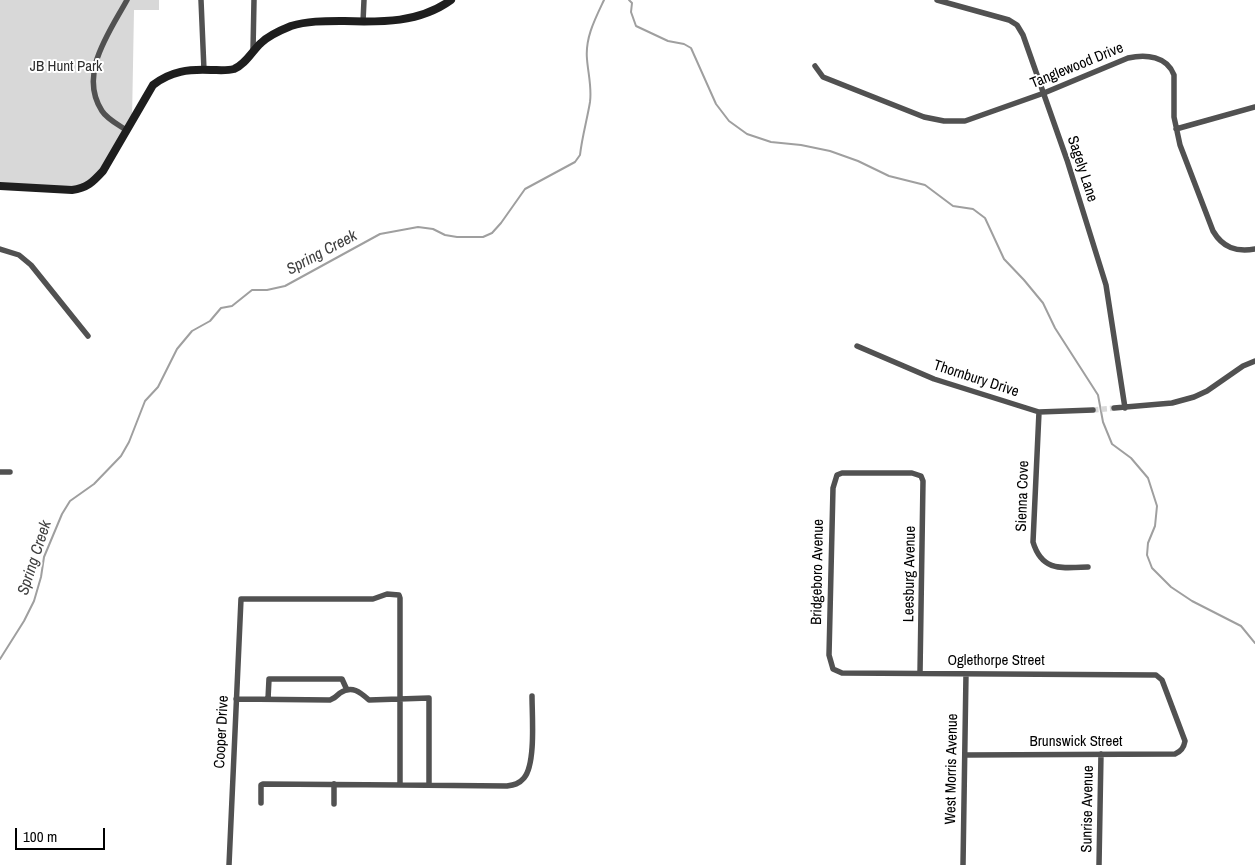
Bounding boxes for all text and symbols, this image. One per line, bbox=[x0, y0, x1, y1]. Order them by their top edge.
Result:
street label: Tanglewood Drive bbox=[1028, 39, 1126, 93]
park label: JB Hunt Park bbox=[30, 58, 102, 76]
street label: Sagely Lane bbox=[1063, 134, 1101, 204]
water label: Spring Creek bbox=[283, 226, 361, 280]
street label: Thornbury Drive bbox=[931, 357, 1021, 401]
street label: Sienna Cove bbox=[1013, 460, 1033, 532]
water label: Spring Creek bbox=[14, 518, 56, 598]
street label: Bridgeboro Avenue bbox=[808, 519, 828, 625]
street label: Leesburg Avenue bbox=[900, 526, 920, 622]
street label: Oglethorpe Street bbox=[947, 652, 1045, 670]
street label: Cooper Drive bbox=[211, 695, 233, 769]
street label: West Morris Avenue bbox=[942, 713, 962, 825]
street label: Brunswick Street bbox=[1030, 733, 1122, 751]
street label: Sunrise Avenue bbox=[1078, 765, 1098, 853]
scale bar bbox=[18, 818, 108, 850]
text: 100 m bbox=[23, 826, 57, 847]

